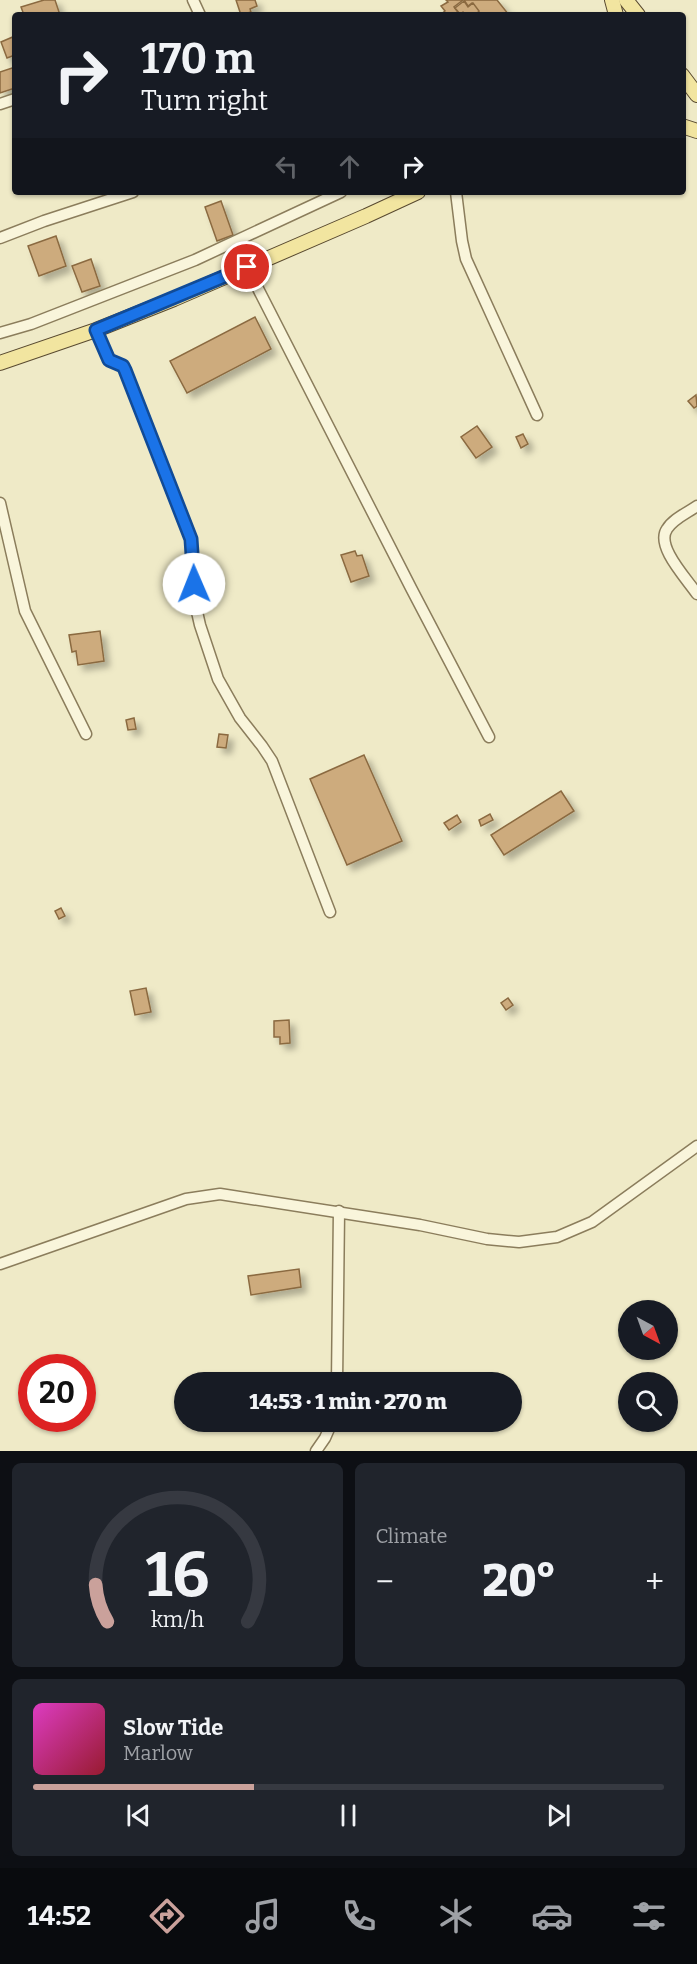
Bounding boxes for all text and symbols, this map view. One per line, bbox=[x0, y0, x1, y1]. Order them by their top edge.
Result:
text: 170 m bbox=[141, 34, 255, 84]
icon: right bbox=[42, 36, 120, 114]
text: Turn right bbox=[141, 85, 268, 117]
icon: left bbox=[270, 150, 303, 183]
icon: ahead bbox=[333, 150, 366, 183]
icon: right bbox=[396, 150, 429, 183]
pin bbox=[221, 241, 272, 292]
icon: arrive bbox=[230, 250, 263, 283]
position arrow bbox=[162, 552, 226, 616]
north arrow bbox=[618, 1300, 678, 1360]
map controls bbox=[618, 1300, 678, 1432]
speed limit sign: 20 bbox=[18, 1354, 96, 1432]
button: search bbox=[618, 1372, 678, 1432]
text: 14:53 · 1 min · 270 m bbox=[249, 1388, 447, 1415]
text: Climate bbox=[376, 1524, 447, 1548]
text: 16 bbox=[145, 1538, 209, 1613]
text: 20° bbox=[483, 1554, 556, 1608]
text: − bbox=[376, 1562, 394, 1602]
text: + bbox=[645, 1562, 664, 1602]
text: km/h bbox=[151, 1607, 204, 1633]
text: Slow Tide bbox=[123, 1714, 223, 1741]
text: Marlow bbox=[123, 1741, 193, 1765]
icon: previous bbox=[122, 1799, 155, 1832]
icon: pause bbox=[332, 1799, 365, 1832]
icon: next bbox=[542, 1799, 575, 1832]
icon: directions bbox=[146, 1895, 188, 1937]
icon: music bbox=[242, 1895, 284, 1937]
icon: phone bbox=[338, 1895, 380, 1937]
icon: climate bbox=[435, 1895, 477, 1937]
icon: car bbox=[531, 1895, 573, 1937]
icon: filters bbox=[628, 1895, 670, 1937]
text: 14:52 bbox=[27, 1900, 91, 1932]

